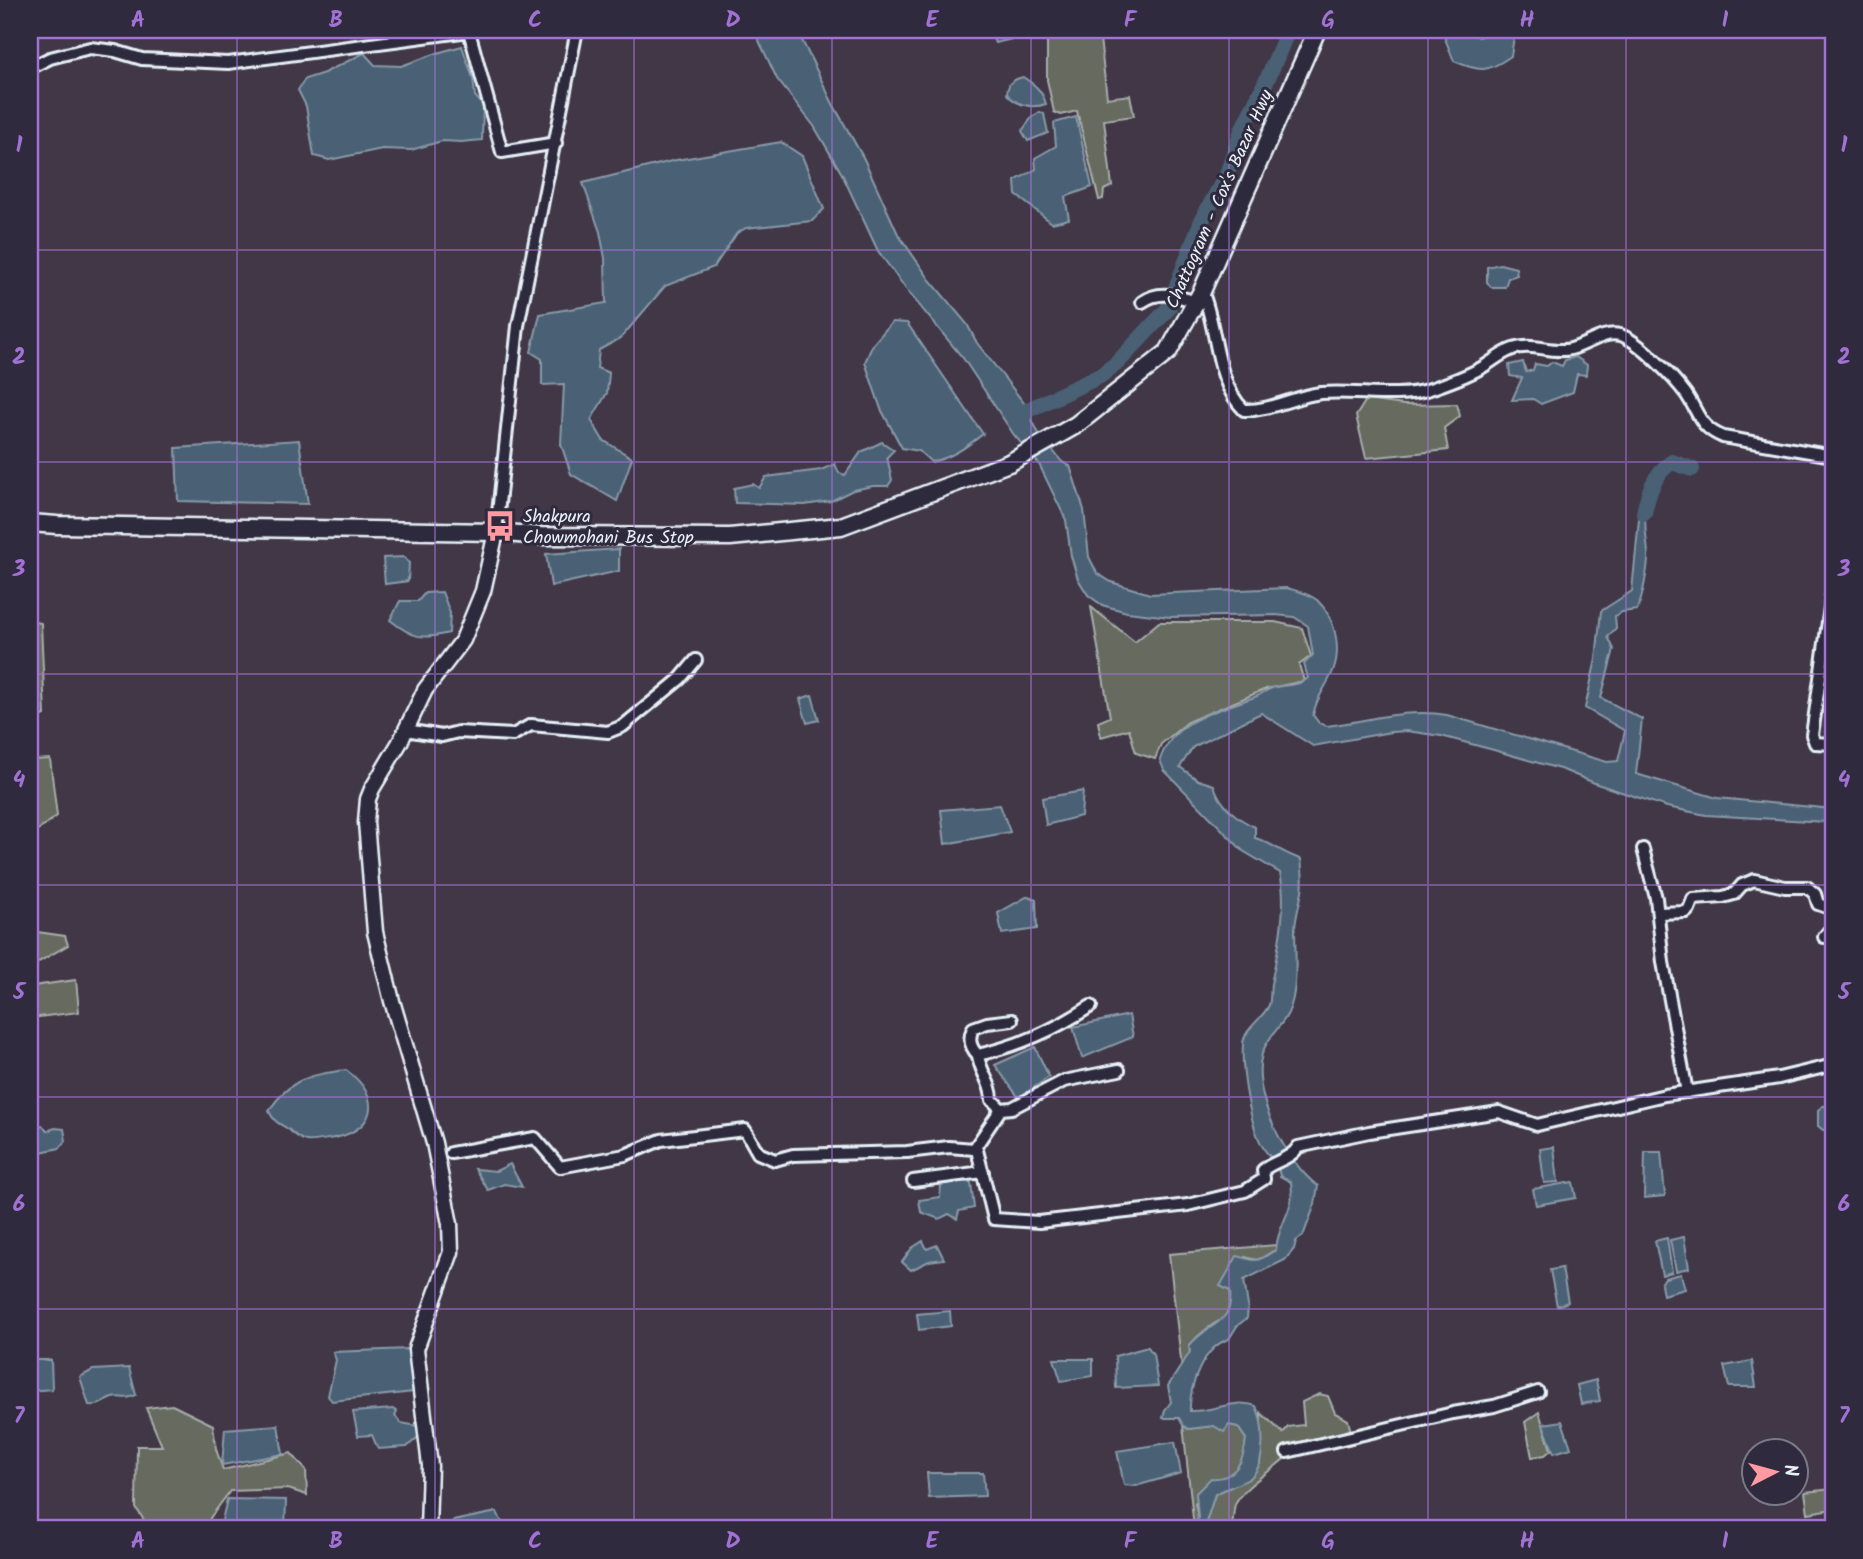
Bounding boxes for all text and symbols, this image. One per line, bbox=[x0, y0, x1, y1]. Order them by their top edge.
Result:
text: A bbox=[131, 3, 145, 39]
text: B bbox=[329, 3, 343, 39]
text: C bbox=[528, 3, 542, 39]
text: D bbox=[725, 3, 741, 39]
text: E bbox=[926, 3, 940, 39]
text: F bbox=[1124, 3, 1138, 39]
text: G bbox=[1321, 3, 1335, 39]
text: H bbox=[1520, 3, 1535, 39]
text: I bbox=[1721, 3, 1729, 39]
street label: Chattogram - Cox's Bazar Hwy bbox=[1159, 85, 1282, 314]
text: 1 bbox=[16, 128, 23, 164]
text: 1 bbox=[1841, 128, 1848, 164]
text: 2 bbox=[12, 340, 26, 376]
text: 2 bbox=[1837, 340, 1851, 376]
place label: Shakpura Chowmohani Bus Stop bbox=[523, 503, 694, 553]
bus stop icon: Shakpura Chowmohani Bus Stop bbox=[483, 509, 517, 543]
text: 3 bbox=[12, 552, 26, 588]
text: 3 bbox=[1837, 552, 1851, 588]
text: 4 bbox=[13, 763, 26, 799]
text: 4 bbox=[1838, 763, 1851, 799]
text: 5 bbox=[12, 975, 27, 1011]
text: 5 bbox=[1837, 975, 1852, 1011]
text: 6 bbox=[13, 1187, 25, 1223]
text: 6 bbox=[1838, 1187, 1850, 1223]
text: 7 bbox=[14, 1399, 26, 1435]
text: 7 bbox=[1839, 1399, 1851, 1435]
north arrow bbox=[1741, 1436, 1811, 1506]
text: N bbox=[1774, 1463, 1805, 1478]
text: A bbox=[131, 1524, 145, 1559]
text: B bbox=[329, 1524, 343, 1559]
text: C bbox=[528, 1524, 542, 1559]
text: D bbox=[725, 1524, 741, 1559]
text: E bbox=[926, 1524, 940, 1559]
text: F bbox=[1124, 1524, 1138, 1559]
text: G bbox=[1321, 1524, 1335, 1559]
text: H bbox=[1520, 1524, 1535, 1559]
text: I bbox=[1721, 1524, 1729, 1559]

